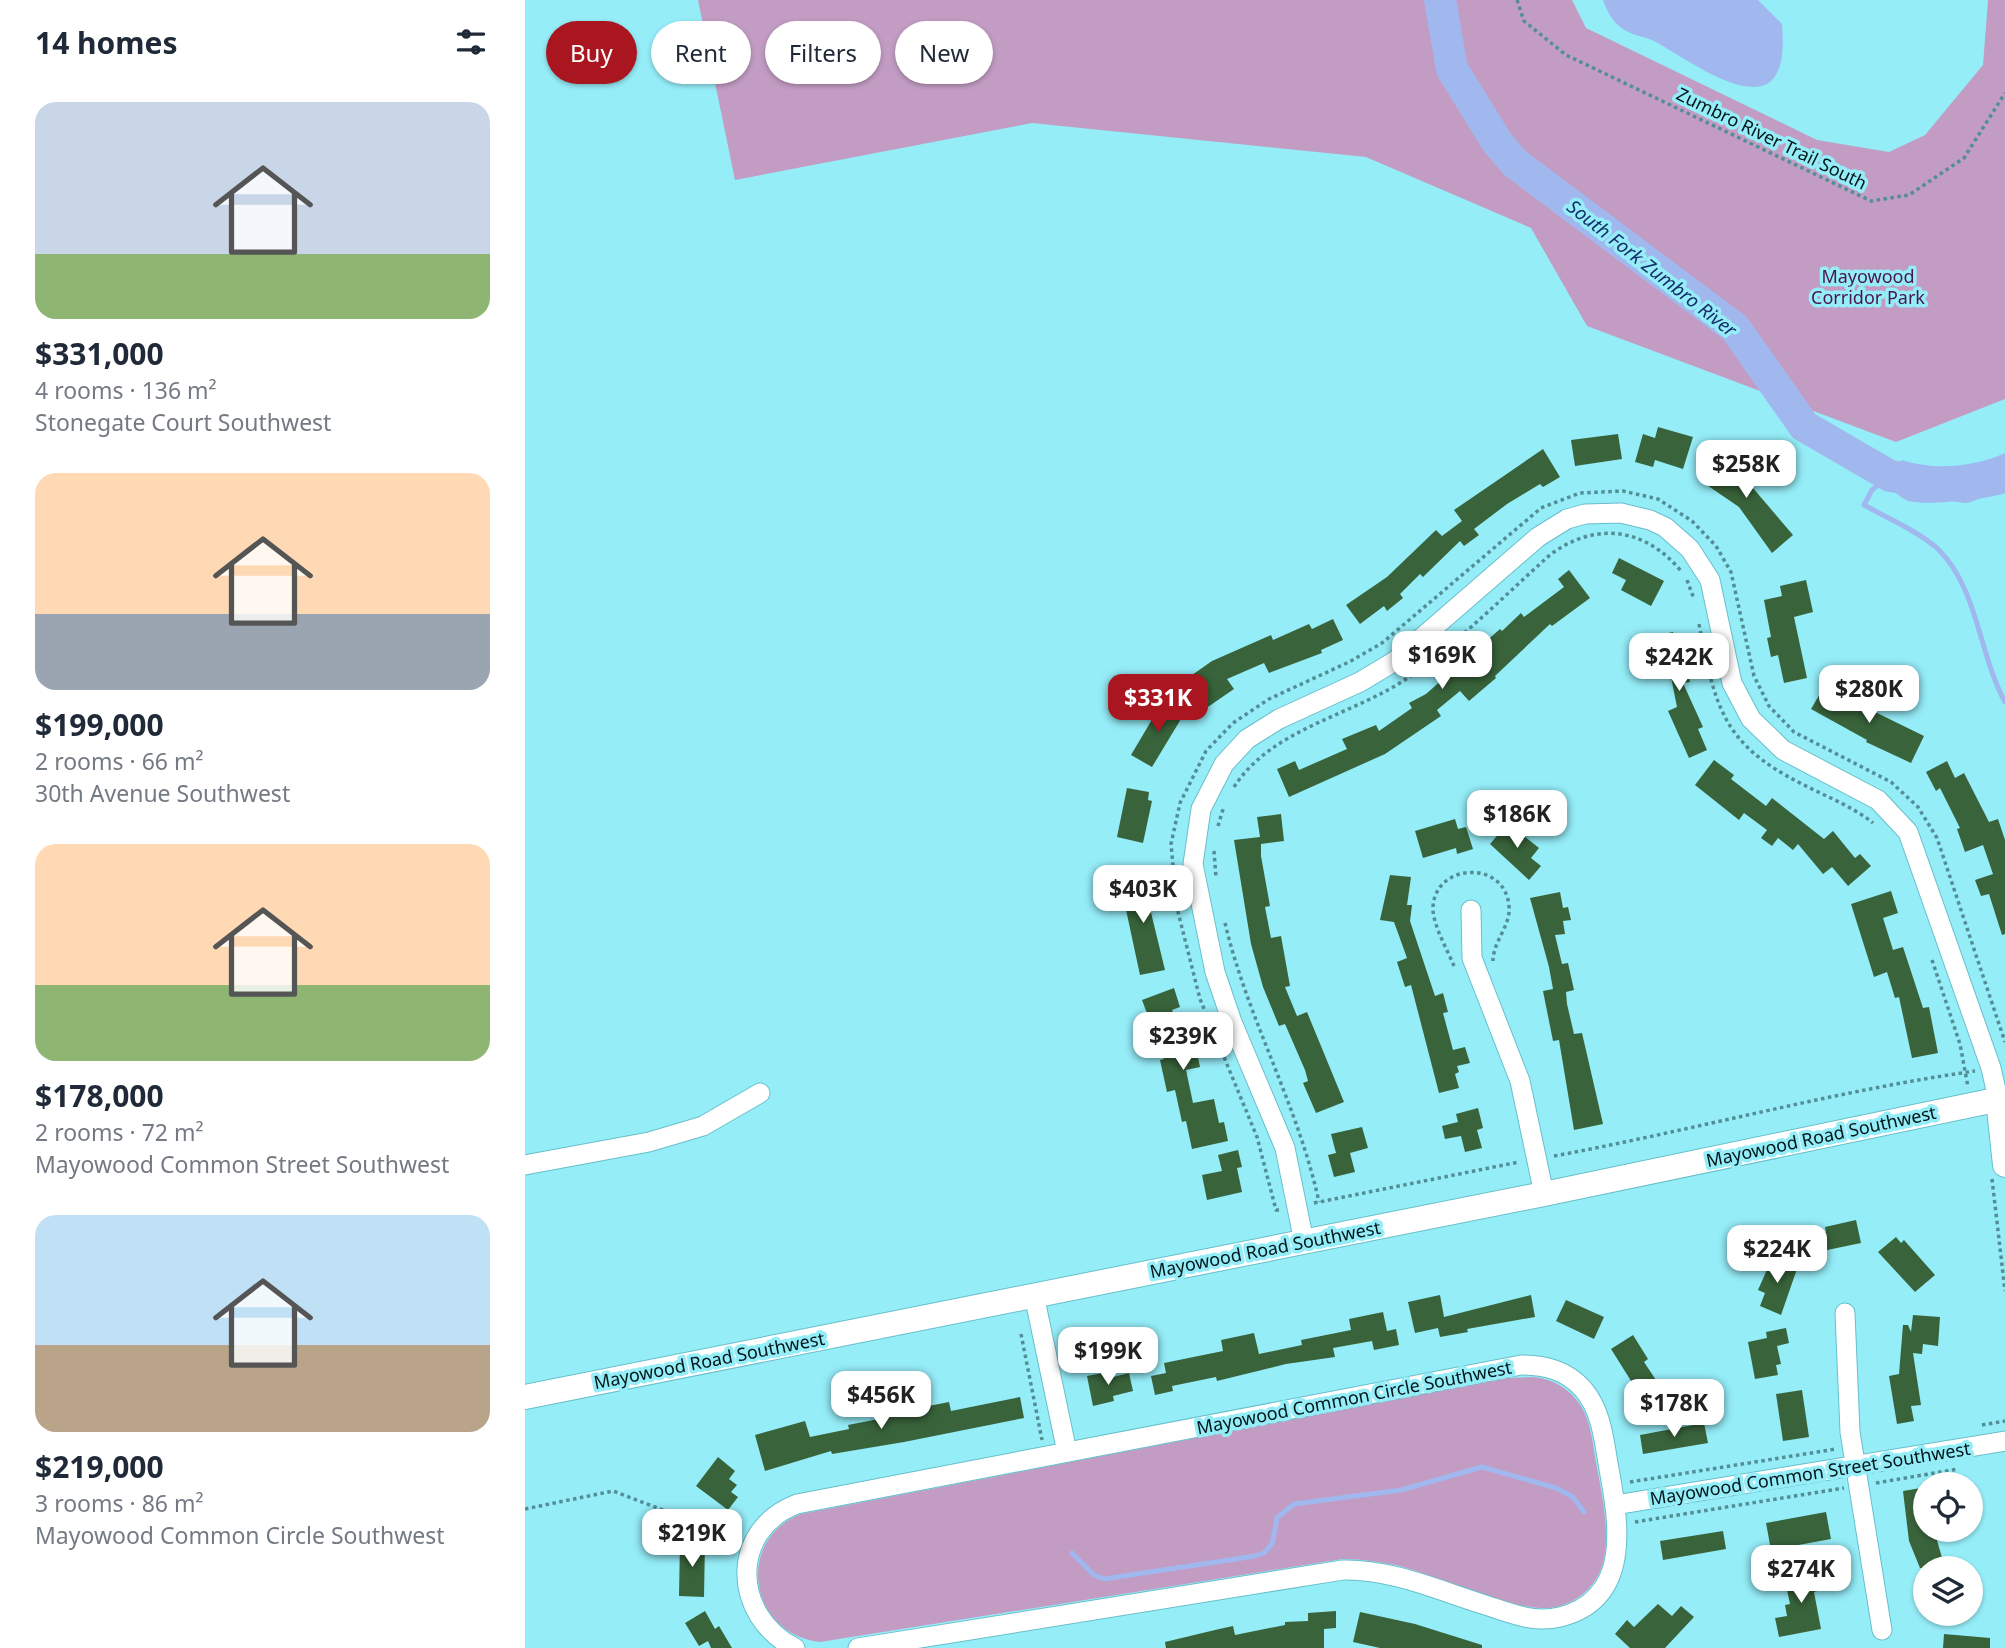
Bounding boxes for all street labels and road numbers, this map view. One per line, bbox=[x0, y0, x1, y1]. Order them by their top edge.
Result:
street label: Zumbro River Trail South bbox=[1673, 81, 1871, 195]
street label: Mayowood Road Southwest bbox=[1704, 1100, 1939, 1172]
street label: Mayowood Road Southwest bbox=[1148, 1215, 1383, 1283]
street label: Mayowood Road Southwest bbox=[592, 1326, 827, 1394]
street label: Mayowood Common Circle Southwest bbox=[1194, 1355, 1514, 1439]
street label: Mayowood Common Street Southwest bbox=[1648, 1436, 1973, 1510]

